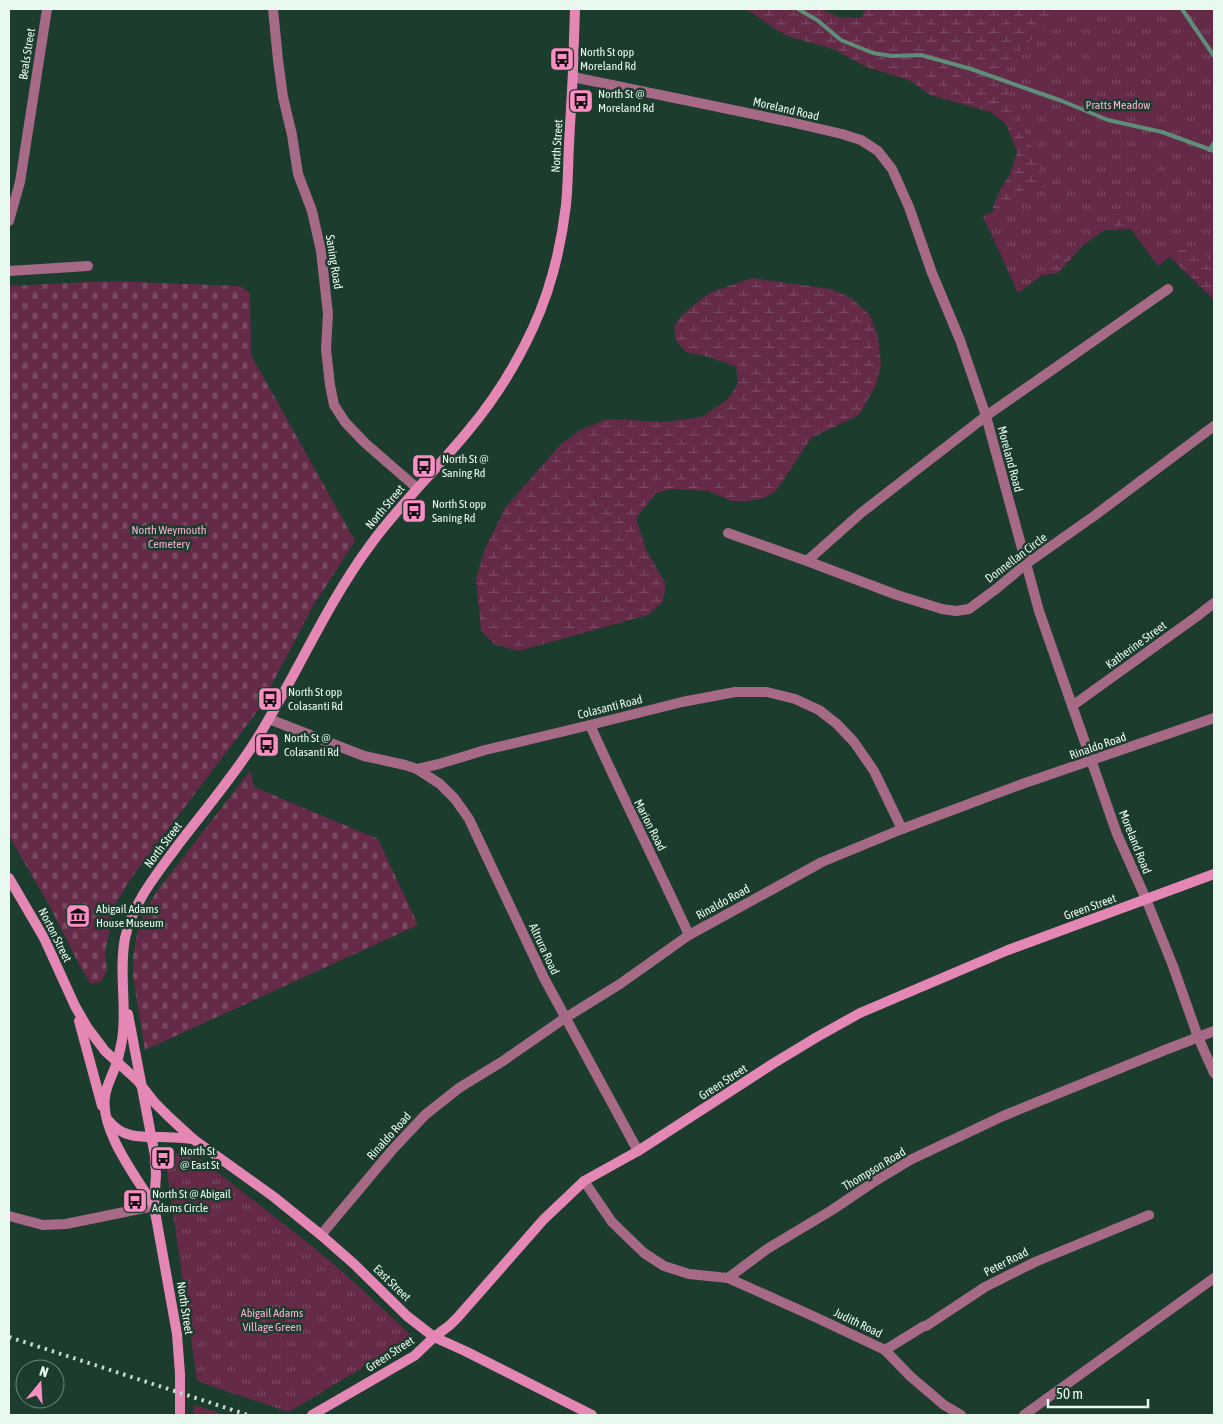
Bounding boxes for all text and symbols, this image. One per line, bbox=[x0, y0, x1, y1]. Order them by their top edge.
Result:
street label: Beals Street bbox=[16, 27, 38, 81]
place label: North St opp Moreland Rd bbox=[580, 45, 636, 73]
bus stop icon: North St opp Moreland Rd bbox=[549, 46, 575, 72]
place label: North St @ Moreland Rd bbox=[598, 87, 654, 115]
bus stop icon: North St @ Moreland Rd bbox=[568, 88, 594, 114]
street label: Moreland Road bbox=[752, 95, 820, 123]
park label: Pratts Meadow bbox=[1086, 98, 1151, 112]
street label: North Street bbox=[549, 118, 565, 173]
street label: Saning Road bbox=[323, 234, 345, 290]
street label: Moreland Road bbox=[995, 425, 1025, 493]
place label: North St @ Saning Rd bbox=[442, 452, 489, 480]
bus stop icon: North St @ Saning Rd bbox=[411, 453, 437, 479]
street label: North Street bbox=[362, 482, 408, 532]
place label: North St opp Saning Rd bbox=[432, 497, 487, 525]
bus stop icon: North St opp Saning Rd bbox=[401, 498, 427, 524]
park label: North Weymouth Cemetery bbox=[131, 523, 207, 551]
street label: Donnellan Circle bbox=[982, 530, 1050, 586]
street label: Katherine Street bbox=[1103, 618, 1169, 672]
place label: North St opp Colasanti Rd bbox=[288, 685, 343, 713]
bus stop icon: North St opp Colasanti Rd bbox=[257, 686, 283, 712]
street label: Colasanti Road bbox=[576, 692, 644, 722]
street label: Rinaldo Road bbox=[1068, 730, 1128, 762]
place label: North St @ Colasanti Rd bbox=[284, 731, 339, 759]
bus stop icon: North St @ Colasanti Rd bbox=[254, 732, 280, 758]
street label: Marion Road bbox=[631, 797, 669, 853]
street label: Moreland Road bbox=[1116, 808, 1154, 876]
street label: North Street bbox=[141, 819, 185, 871]
street label: Rinaldo Road bbox=[694, 882, 752, 922]
street label: Green Street bbox=[1062, 891, 1119, 923]
place label: Abigail Adams House Museum bbox=[96, 902, 164, 930]
museum icon: Abigail Adams House Museum bbox=[65, 903, 91, 929]
street label: Norton Street bbox=[35, 906, 75, 965]
street label: Altrura Road bbox=[526, 921, 562, 977]
street label: Green Street bbox=[696, 1061, 750, 1103]
street label: Rinaldo Road bbox=[364, 1109, 414, 1163]
place label: North St @ East St bbox=[180, 1144, 220, 1172]
bus stop icon: North St @ East St bbox=[150, 1145, 176, 1171]
street label: Thompson Road bbox=[840, 1145, 908, 1193]
place label: North St @ Abigail Adams Circle bbox=[152, 1187, 232, 1215]
bus stop icon: North St @ Abigail Adams Circle bbox=[122, 1188, 148, 1214]
street label: Peter Road bbox=[981, 1245, 1031, 1279]
street label: East Street bbox=[370, 1262, 414, 1305]
street label: North Street bbox=[174, 1281, 196, 1336]
street label: Judith Road bbox=[832, 1305, 884, 1341]
park label: Abigail Adams Village Green bbox=[241, 1306, 303, 1334]
street label: Green Street bbox=[363, 1333, 417, 1375]
north arrow bbox=[15, 1359, 65, 1409]
text: N bbox=[38, 1363, 50, 1381]
scale bar bbox=[1048, 1376, 1148, 1408]
text: 50 m bbox=[1056, 1385, 1083, 1402]

